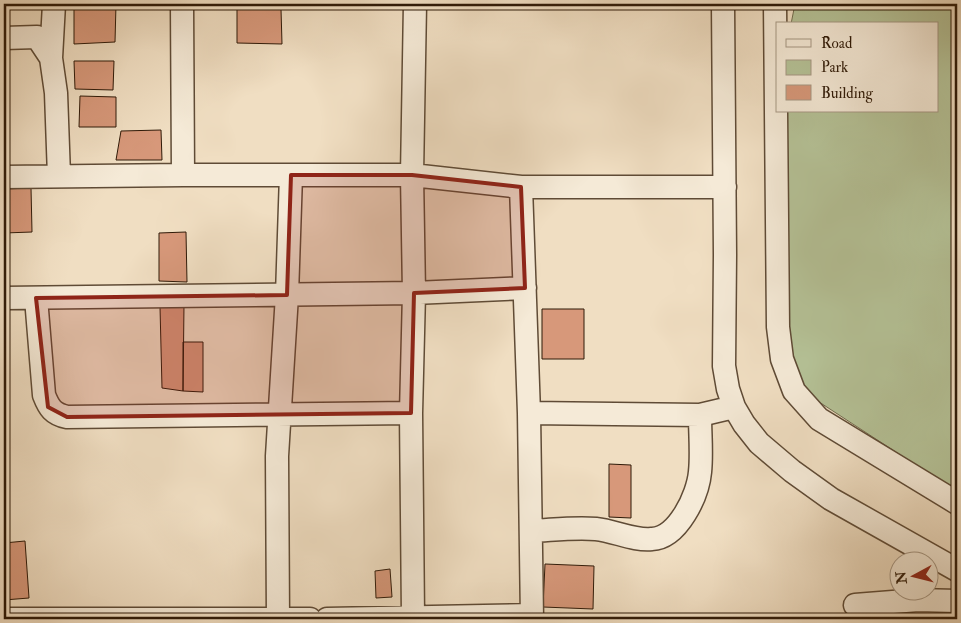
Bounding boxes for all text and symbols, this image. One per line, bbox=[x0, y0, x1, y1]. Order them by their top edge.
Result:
legend bbox=[776, 22, 938, 112]
text: Road bbox=[821, 34, 853, 53]
text: Park bbox=[821, 58, 848, 77]
text: Building bbox=[821, 84, 873, 103]
north arrow bbox=[888, 550, 938, 600]
text: N bbox=[892, 570, 911, 586]

